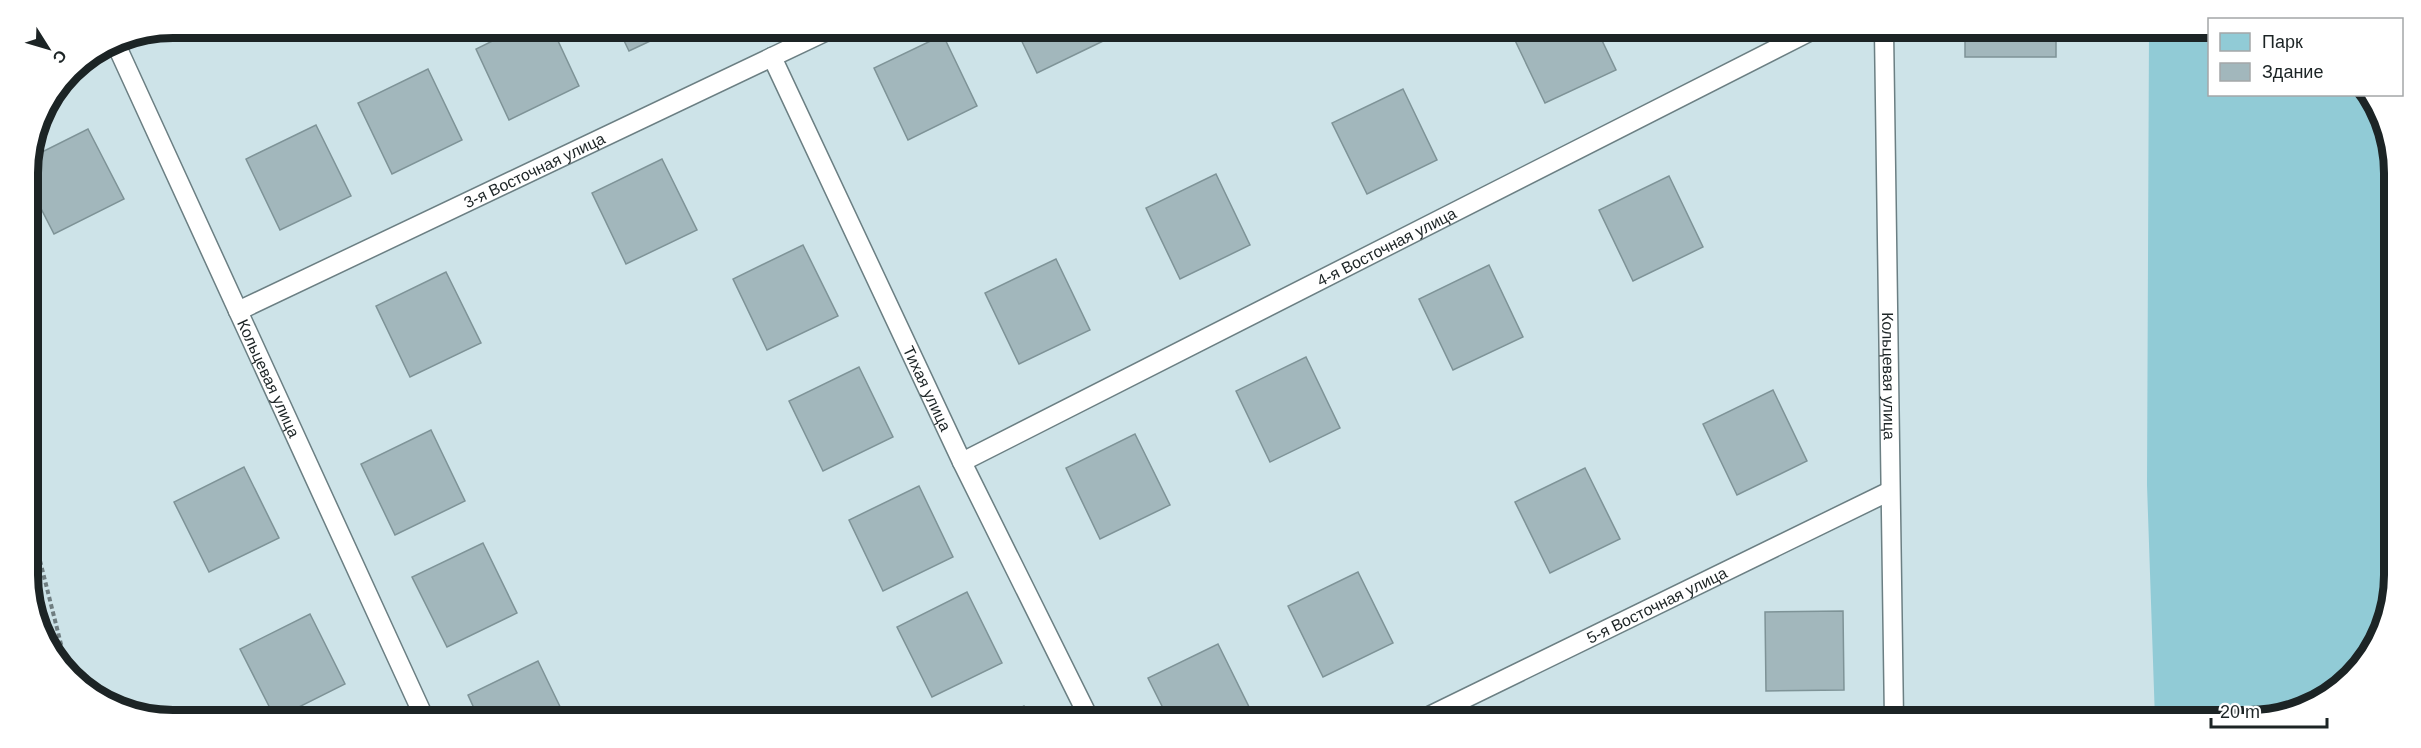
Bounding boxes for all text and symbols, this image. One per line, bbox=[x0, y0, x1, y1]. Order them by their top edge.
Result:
north arrow bbox=[18, 18, 78, 78]
legend bbox=[2208, 18, 2403, 96]
text: Парк bbox=[2262, 32, 2303, 52]
text: С bbox=[49, 47, 70, 67]
text: Здание bbox=[2262, 62, 2323, 82]
street label: 3-я Восточная улица bbox=[461, 129, 607, 211]
street label: 4-я Восточная улица bbox=[1314, 204, 1459, 289]
street label: Кольцевая улица bbox=[1880, 312, 1898, 440]
street label: Кольцевая улица bbox=[235, 317, 303, 440]
street label: Тихая улица bbox=[900, 343, 955, 434]
street label: 5-я Восточная улица bbox=[1584, 563, 1730, 646]
scale bar bbox=[2211, 691, 2326, 729]
text: 20 m bbox=[2220, 702, 2260, 722]

